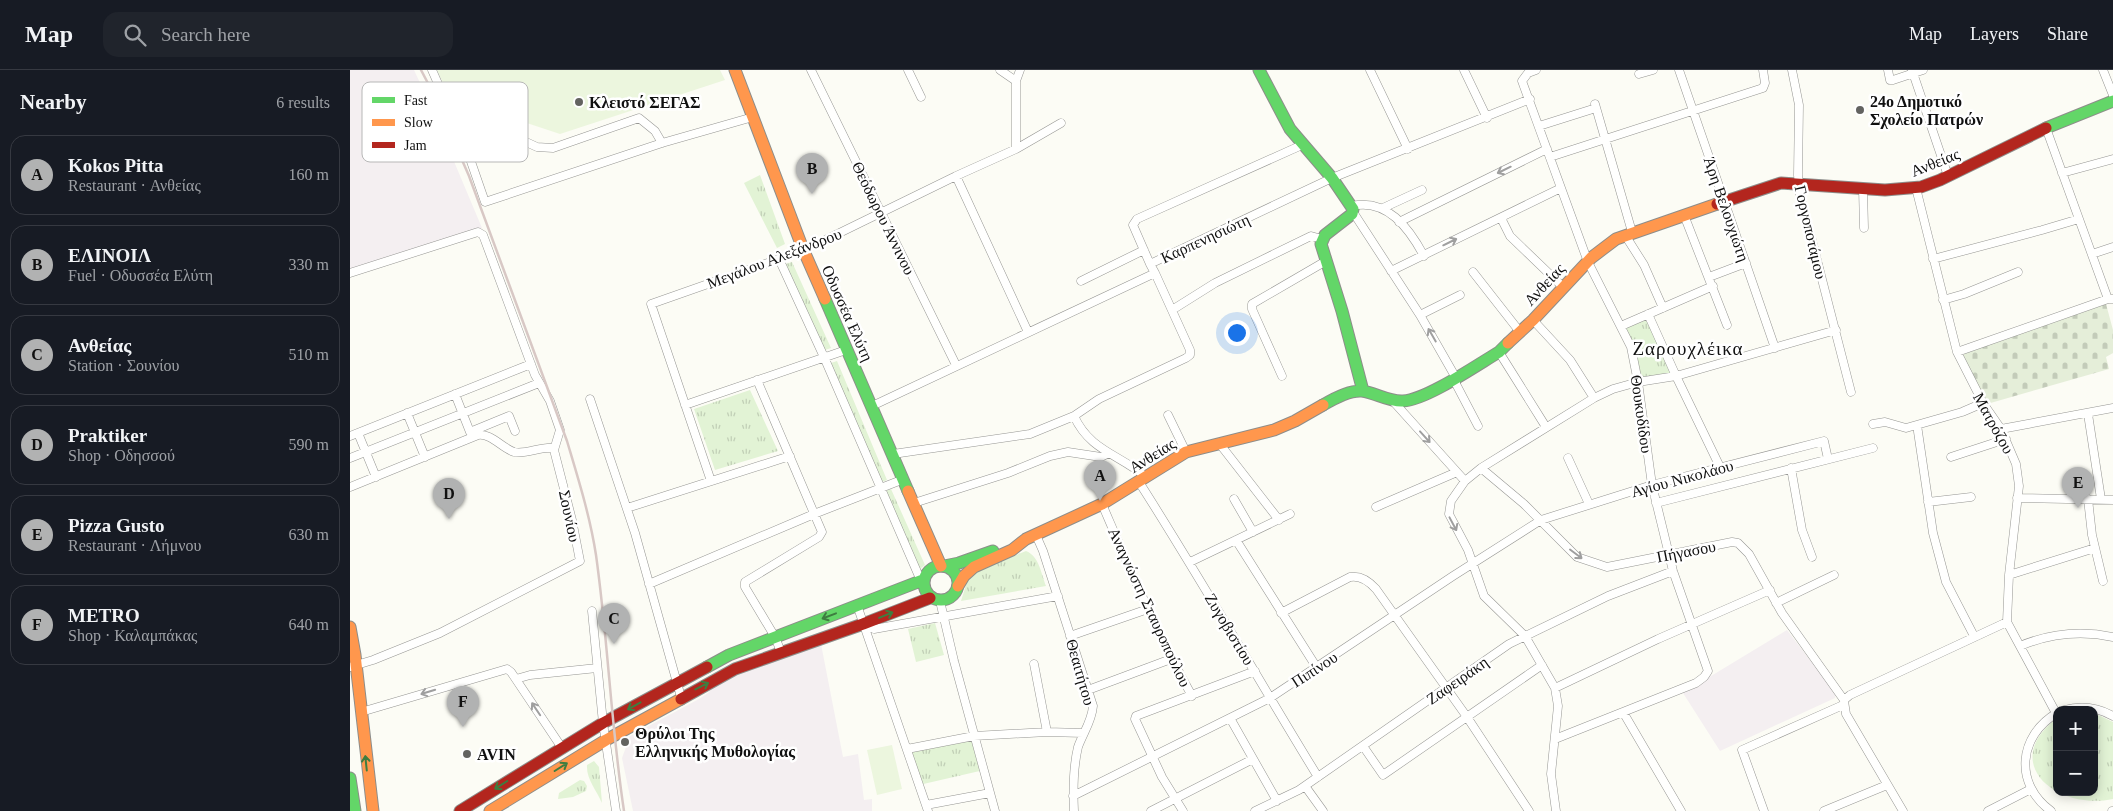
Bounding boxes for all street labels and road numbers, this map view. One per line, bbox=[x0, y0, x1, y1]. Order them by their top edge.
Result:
street label: Ανθείας bbox=[1908, 145, 1963, 180]
street label: Άρη Βελουχιώτη bbox=[1700, 155, 1752, 264]
street label: Θεόδωρου Άννινου bbox=[848, 159, 918, 278]
street label: Γοργοποτάμου bbox=[1790, 184, 1830, 281]
street label: Καρπενησιώτη bbox=[1158, 210, 1253, 267]
street label: Μεγάλου Αλεξάνδρου bbox=[704, 225, 844, 293]
street label: Ανθείας bbox=[1521, 259, 1568, 309]
street label: Οδυσσέα Ελύτη bbox=[818, 263, 876, 364]
street label: Θουκυδίδου bbox=[1628, 374, 1655, 454]
street label: Ματρόζου bbox=[1969, 390, 2017, 457]
street label: Ανθείας bbox=[1126, 434, 1179, 476]
street label: Αγίου Νικολάου bbox=[1629, 457, 1736, 501]
street label: Σουνίου bbox=[556, 489, 583, 544]
street label: Αναγνώστη Σταυροπούλου bbox=[1104, 525, 1194, 690]
street label: Πήγασου bbox=[1655, 537, 1717, 567]
street label: Ζυγοβιστίου bbox=[1201, 590, 1258, 669]
street label: Θεαιτήτου bbox=[1062, 637, 1098, 708]
street label: Πιπίνου bbox=[1288, 648, 1341, 691]
street label: Ζαφειράκη bbox=[1423, 653, 1492, 709]

